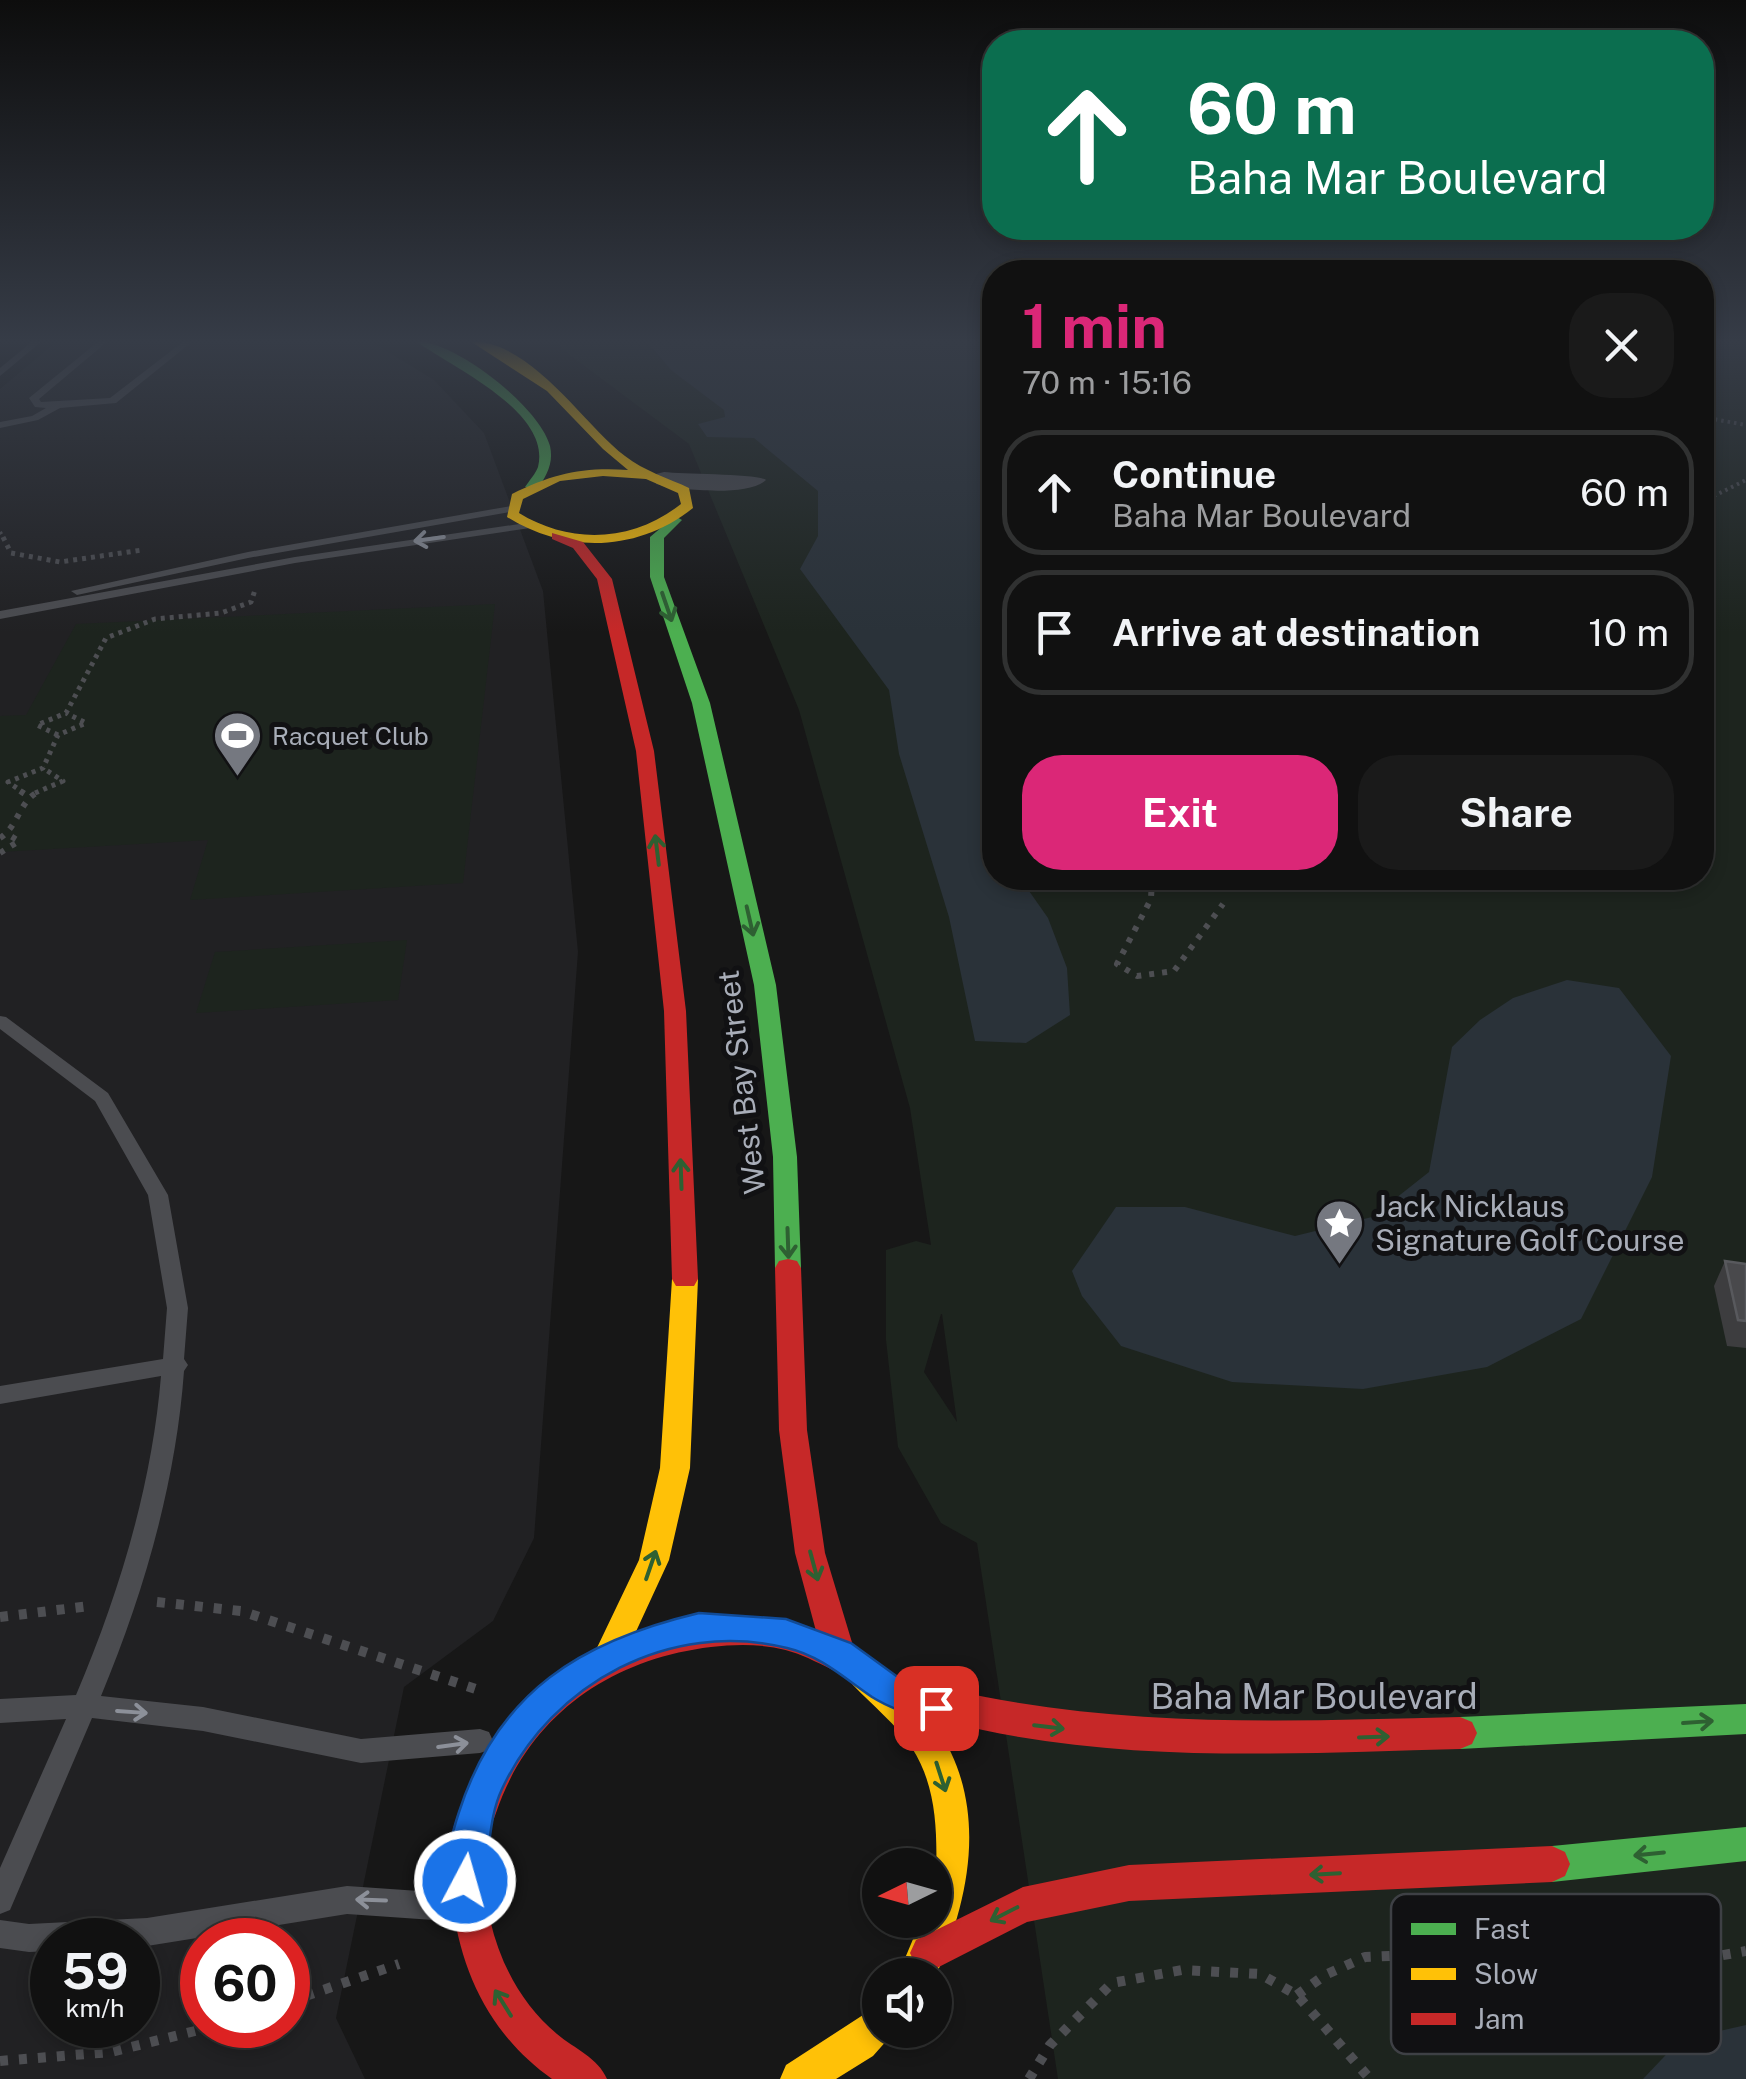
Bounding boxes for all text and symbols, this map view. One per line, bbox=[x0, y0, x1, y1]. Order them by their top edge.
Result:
text: 60 m bbox=[1187, 67, 1357, 150]
icon: ahead bbox=[1022, 70, 1152, 200]
text: Baha Mar Boulevard bbox=[1187, 151, 1608, 204]
text: 1 min bbox=[1022, 291, 1167, 362]
button: close bbox=[1569, 293, 1674, 398]
text: 70 m · 15:16 bbox=[1022, 364, 1192, 401]
text: Continue bbox=[1112, 452, 1276, 497]
icon: ahead bbox=[1027, 465, 1082, 520]
text: 60 m bbox=[1580, 470, 1669, 515]
text: Baha Mar Boulevard bbox=[1112, 497, 1411, 534]
one-way arrow bbox=[414, 531, 446, 549]
one-way arrow bbox=[659, 590, 677, 621]
icon: arrive bbox=[1027, 605, 1082, 660]
text: Arrive at destination bbox=[1112, 610, 1480, 655]
text: 10 m bbox=[1588, 610, 1669, 655]
sports icon: Racquet Club bbox=[211, 710, 263, 778]
place label: Racquet Club bbox=[272, 721, 429, 751]
button: Exit bbox=[1022, 755, 1338, 870]
button: Share bbox=[1358, 755, 1674, 870]
one-way arrow bbox=[647, 834, 666, 867]
one-way arrow bbox=[742, 904, 761, 936]
street label: West Bay Street bbox=[709, 968, 773, 1196]
one-way arrow bbox=[671, 1158, 690, 1190]
place label: Jack Nicklaus Signature Golf Course bbox=[1375, 1188, 1685, 1258]
place icon: Jack Nicklaus Signature Golf Course bbox=[1314, 1198, 1366, 1266]
one-way arrow bbox=[778, 1226, 797, 1258]
one-way arrow bbox=[806, 1550, 825, 1581]
one-way arrow bbox=[643, 1551, 661, 1582]
pin bbox=[894, 1666, 979, 1751]
street label: Baha Mar Boulevard bbox=[1150, 1676, 1478, 1717]
icon: arrive bbox=[909, 1681, 964, 1736]
one-way arrow bbox=[115, 1703, 147, 1722]
one-way arrow bbox=[1682, 1712, 1714, 1731]
one-way arrow bbox=[1032, 1718, 1065, 1737]
one-way arrow bbox=[1357, 1727, 1389, 1746]
one-way arrow bbox=[436, 1735, 468, 1753]
one-way arrow bbox=[933, 1761, 951, 1792]
position arrow bbox=[413, 1829, 517, 1933]
one-way arrow bbox=[1633, 1845, 1666, 1864]
north arrow bbox=[862, 1848, 952, 1938]
map controls bbox=[862, 1848, 952, 2048]
one-way arrow bbox=[1309, 1865, 1341, 1884]
one-way arrow bbox=[356, 1891, 388, 1910]
legend bbox=[1391, 1894, 1721, 2054]
one-way arrow bbox=[990, 1905, 1020, 1924]
text: Fast bbox=[1474, 1912, 1530, 1945]
speed limit sign: 60 bbox=[180, 1918, 310, 2048]
text: 59 bbox=[62, 1941, 128, 2000]
text: Slow bbox=[1474, 1957, 1538, 1990]
button: sound bbox=[862, 1958, 952, 2048]
one-way arrow bbox=[492, 1989, 513, 2018]
text: km/h bbox=[66, 1993, 124, 2023]
text: Jam bbox=[1474, 2002, 1525, 2035]

